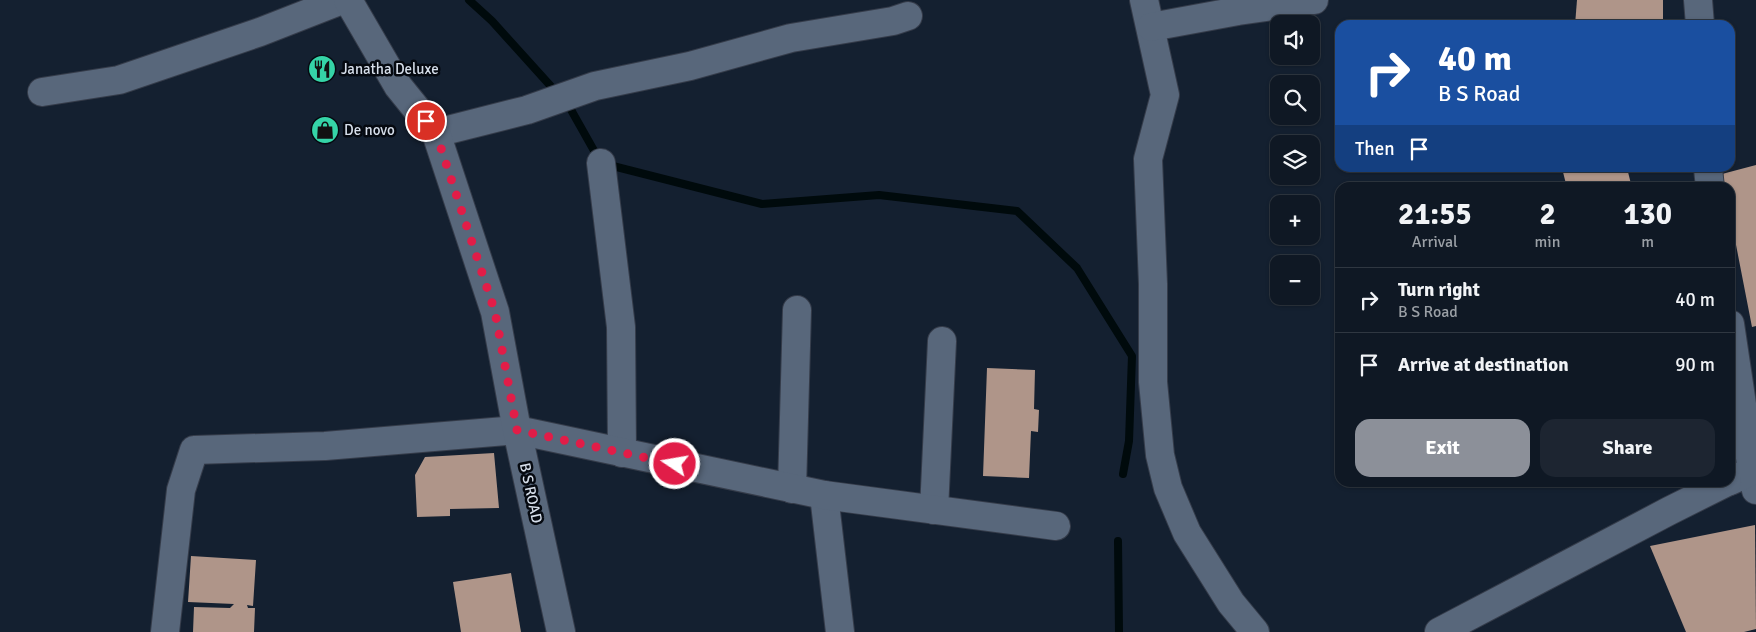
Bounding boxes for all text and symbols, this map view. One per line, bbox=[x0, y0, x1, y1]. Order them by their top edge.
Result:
map controls bbox=[1270, 15, 1320, 305]
button: sound bbox=[1270, 15, 1320, 65]
text: 40 m bbox=[1438, 37, 1512, 80]
icon: right bbox=[1355, 40, 1420, 105]
restaurant icon: Janatha Deluxe bbox=[307, 54, 337, 84]
place label: Janatha Deluxe bbox=[341, 60, 439, 78]
button: search bbox=[1270, 75, 1320, 125]
text: B S Road bbox=[1438, 80, 1520, 107]
pin bbox=[405, 100, 447, 142]
icon: arrive bbox=[412, 107, 440, 135]
shop icon: De novo bbox=[310, 115, 340, 145]
place label: De novo bbox=[344, 121, 395, 139]
button: layers bbox=[1270, 135, 1320, 185]
icon: arrive bbox=[1405, 135, 1433, 163]
text: Then bbox=[1355, 137, 1395, 161]
button: + bbox=[1270, 195, 1320, 245]
text: 21:55 bbox=[1398, 196, 1472, 233]
text: 2 bbox=[1539, 196, 1556, 233]
text: 130 bbox=[1623, 196, 1672, 233]
text: Arrival bbox=[1412, 232, 1458, 252]
text: min bbox=[1535, 232, 1560, 252]
text: m bbox=[1641, 232, 1654, 252]
button: − bbox=[1270, 255, 1320, 305]
text: Turn right bbox=[1398, 278, 1480, 302]
icon: right bbox=[1355, 286, 1383, 314]
text: 40 m bbox=[1675, 288, 1715, 312]
text: B S Road bbox=[1398, 302, 1458, 322]
icon: arrive bbox=[1355, 351, 1383, 379]
text: Arrive at destination bbox=[1398, 353, 1569, 377]
text: 90 m bbox=[1675, 353, 1715, 377]
button: Exit bbox=[1355, 419, 1530, 477]
button: Share bbox=[1540, 419, 1715, 477]
position arrow bbox=[648, 437, 700, 489]
street label: B S ROAD bbox=[516, 461, 546, 525]

